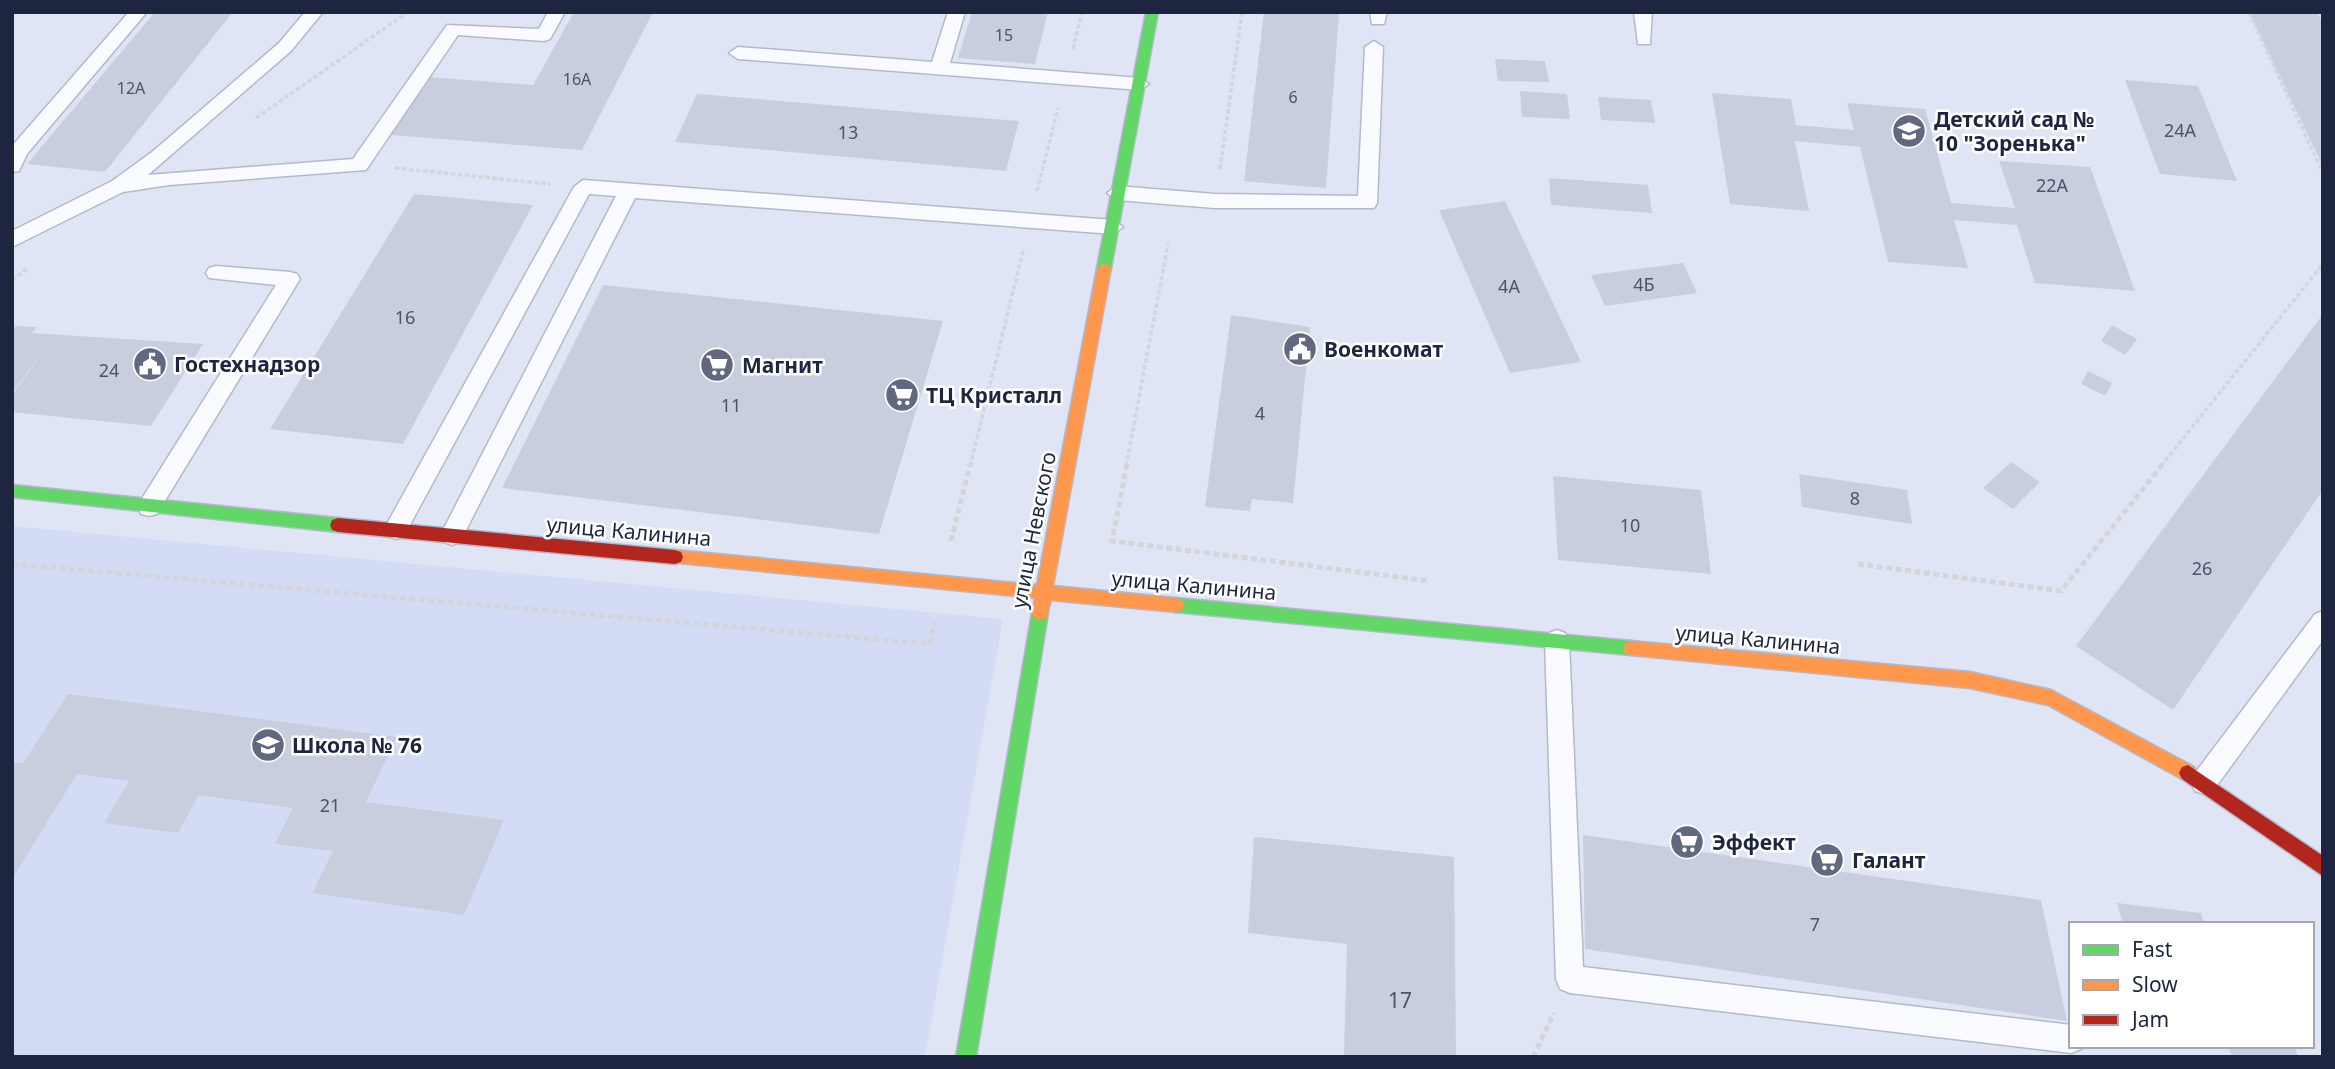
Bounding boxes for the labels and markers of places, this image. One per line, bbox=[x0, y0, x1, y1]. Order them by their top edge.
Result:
place label: Детский сад № 10 "Зоренька" bbox=[1934, 105, 2094, 157]
school or university icon: Детский сад № 10 "Зоренька" bbox=[1890, 112, 1928, 150]
public building icon: Военкомат bbox=[1281, 330, 1319, 368]
place label: Военкомат bbox=[1324, 335, 1443, 363]
public building icon: Гостехнадзор bbox=[131, 345, 169, 383]
supermarket icon: Магнит bbox=[698, 346, 736, 384]
place label: Гостехнадзор bbox=[174, 350, 320, 378]
place label: Магнит bbox=[742, 351, 823, 379]
supermarket icon: ТЦ Кристалл bbox=[883, 376, 921, 414]
place label: ТЦ Кристалл bbox=[926, 381, 1062, 409]
school or university icon: Школа № 76 bbox=[249, 726, 287, 764]
place label: Школа № 76 bbox=[292, 731, 422, 759]
supermarket icon: Эффект bbox=[1668, 823, 1706, 861]
place label: Эффект bbox=[1712, 828, 1796, 856]
supermarket icon: Галант bbox=[1808, 841, 1846, 879]
place label: Галант bbox=[1852, 846, 1926, 874]

